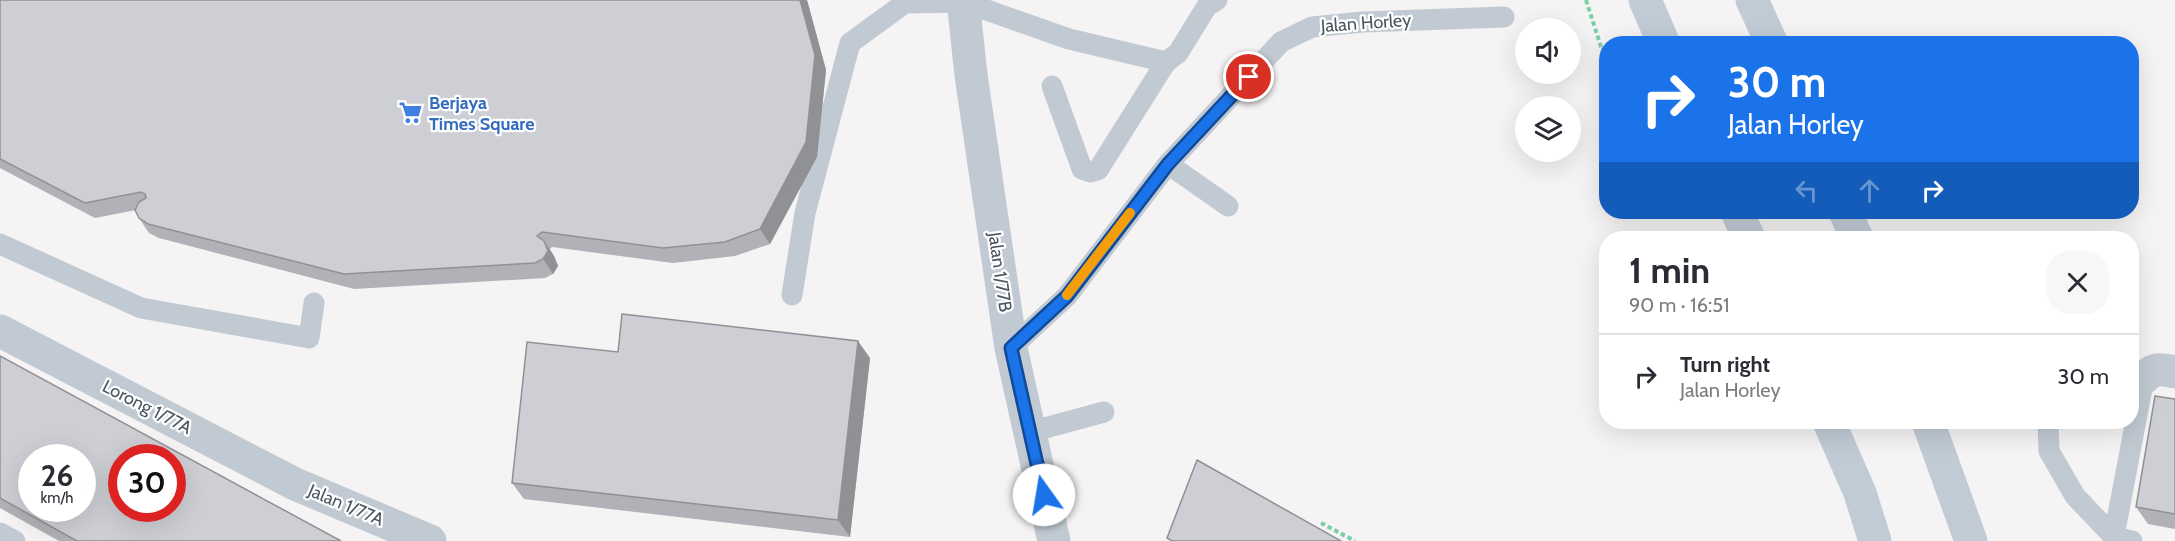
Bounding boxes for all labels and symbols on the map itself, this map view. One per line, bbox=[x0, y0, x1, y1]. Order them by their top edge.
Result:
street label: Jalan Horley bbox=[1319, 9, 1412, 37]
pin bbox=[1223, 51, 1274, 102]
place label: Berjaya Times Square bbox=[429, 92, 534, 135]
supermarket icon: Berjaya Times Square bbox=[398, 100, 424, 126]
street label: Jalan 1/77B bbox=[983, 230, 1017, 314]
street label: Lorong 1/77A bbox=[99, 375, 195, 439]
speed limit sign: 30 bbox=[108, 444, 186, 522]
position arrow bbox=[1012, 463, 1076, 527]
street label: Jalan 1/77A bbox=[304, 479, 387, 531]

